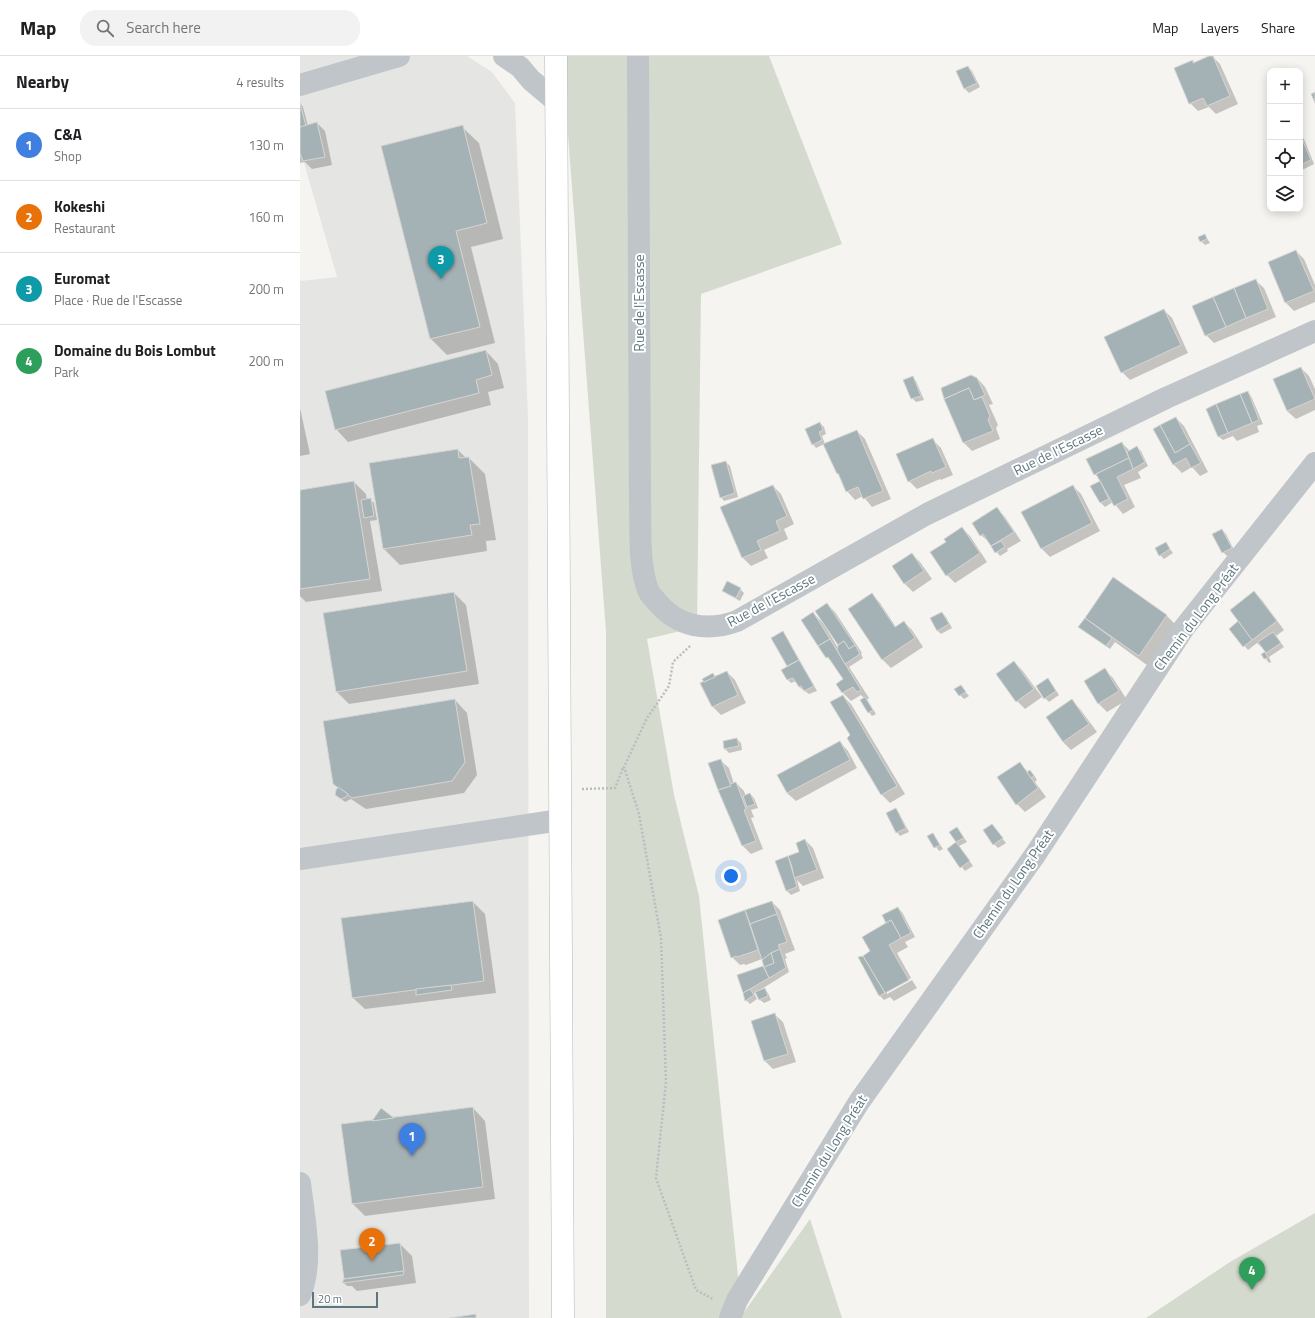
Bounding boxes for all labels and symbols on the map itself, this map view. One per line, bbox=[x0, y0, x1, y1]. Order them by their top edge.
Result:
pin: 3 bbox=[428, 246, 454, 279]
street label: Rue de l'Escasse bbox=[628, 254, 649, 352]
street label: Rue de l'Escasse bbox=[1009, 419, 1106, 480]
street label: Chemin du Long Préat bbox=[1148, 559, 1243, 675]
street label: Rue de l'Escasse bbox=[723, 567, 819, 632]
street label: Chemin du Long Préat bbox=[967, 825, 1058, 943]
your location bbox=[721, 866, 741, 886]
street label: Chemin du Long Préat bbox=[785, 1090, 872, 1211]
pin: 1 bbox=[399, 1123, 425, 1156]
pin: 2 bbox=[359, 1228, 385, 1261]
pin: 4 bbox=[1239, 1257, 1265, 1290]
scale bar bbox=[312, 1290, 378, 1309]

